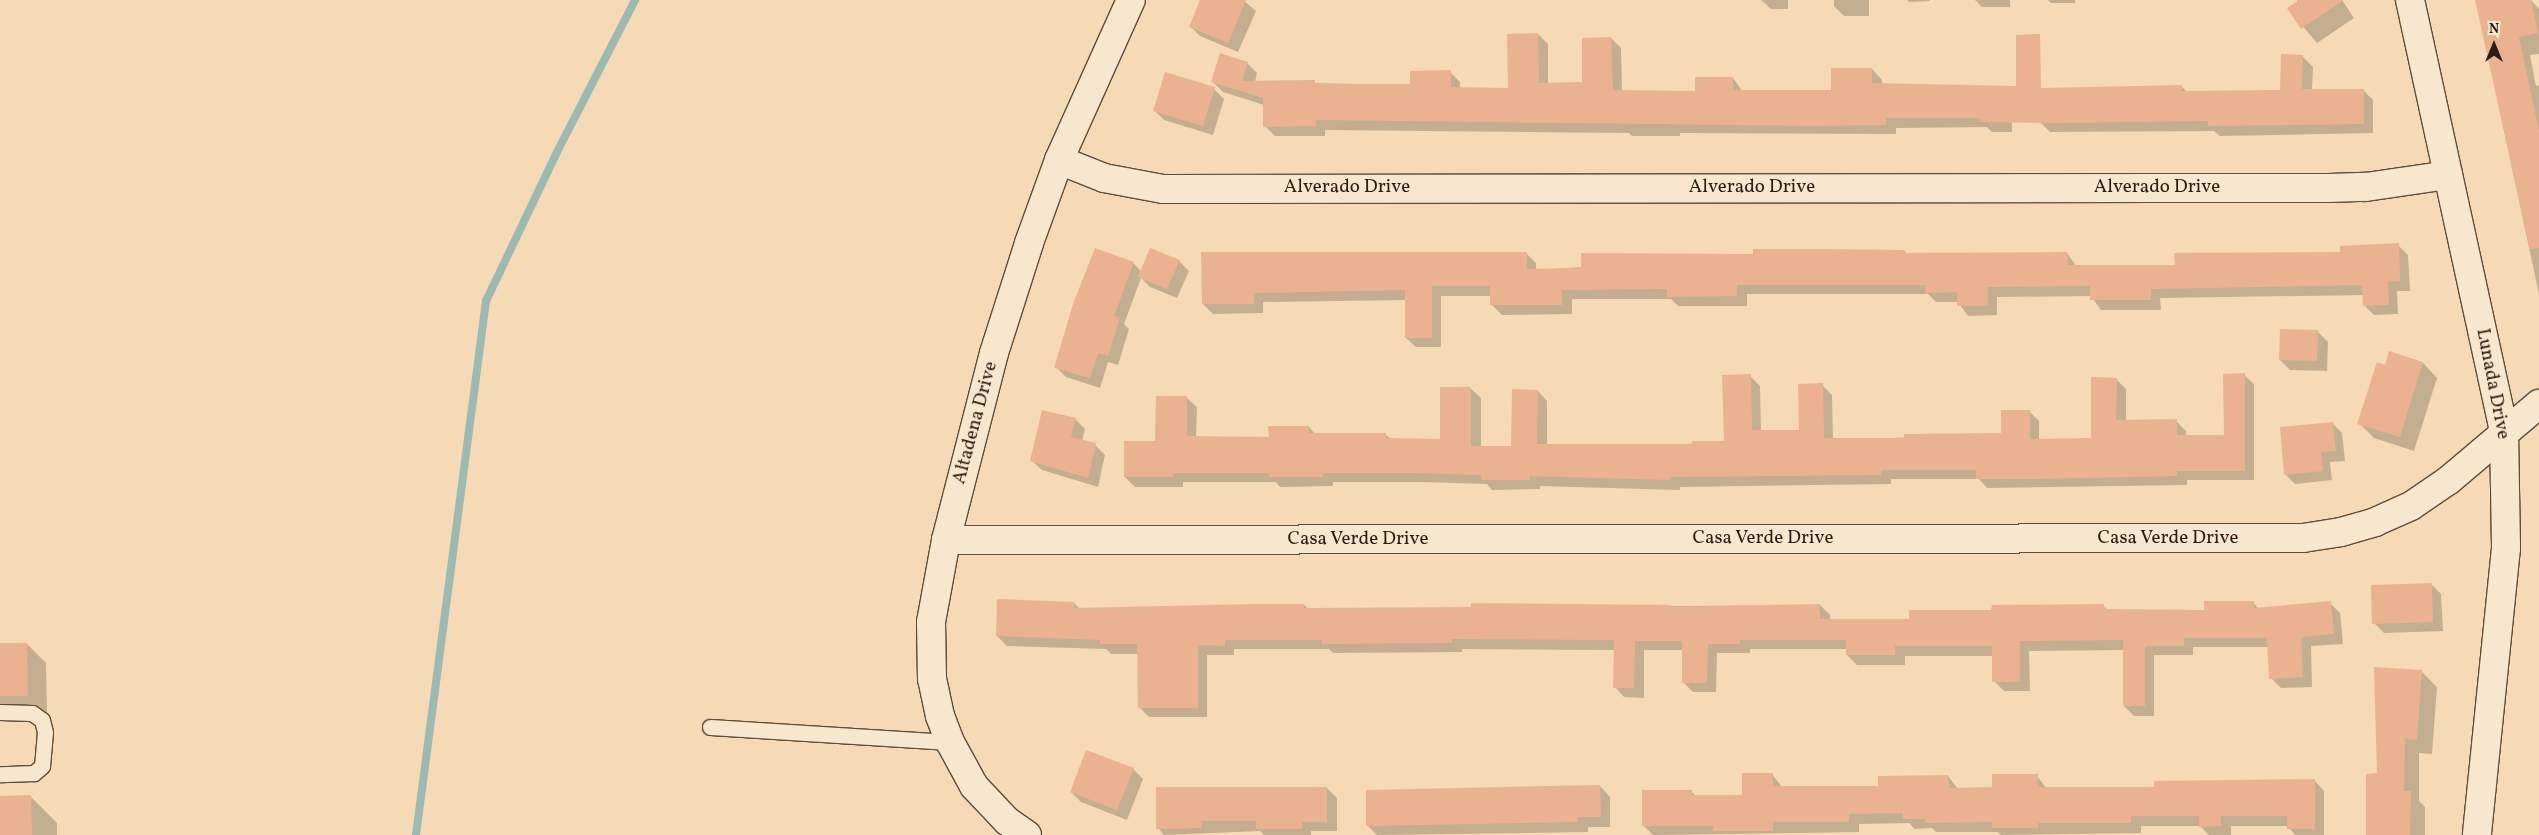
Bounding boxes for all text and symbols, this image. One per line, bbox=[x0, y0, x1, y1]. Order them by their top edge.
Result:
north arrow bbox=[2469, 20, 2519, 70]
text: N bbox=[2489, 20, 2499, 39]
street label: Alverado Drive bbox=[1284, 177, 1410, 199]
street label: Alverado Drive bbox=[1689, 177, 1815, 199]
street label: Alverado Drive bbox=[2094, 177, 2220, 199]
street label: Lunada Drive bbox=[2470, 327, 2514, 441]
street label: Altadena Drive bbox=[949, 359, 1003, 487]
street label: Casa Verde Drive bbox=[1692, 528, 1834, 550]
street label: Casa Verde Drive bbox=[2097, 528, 2239, 550]
street label: Casa Verde Drive bbox=[1287, 529, 1429, 551]

